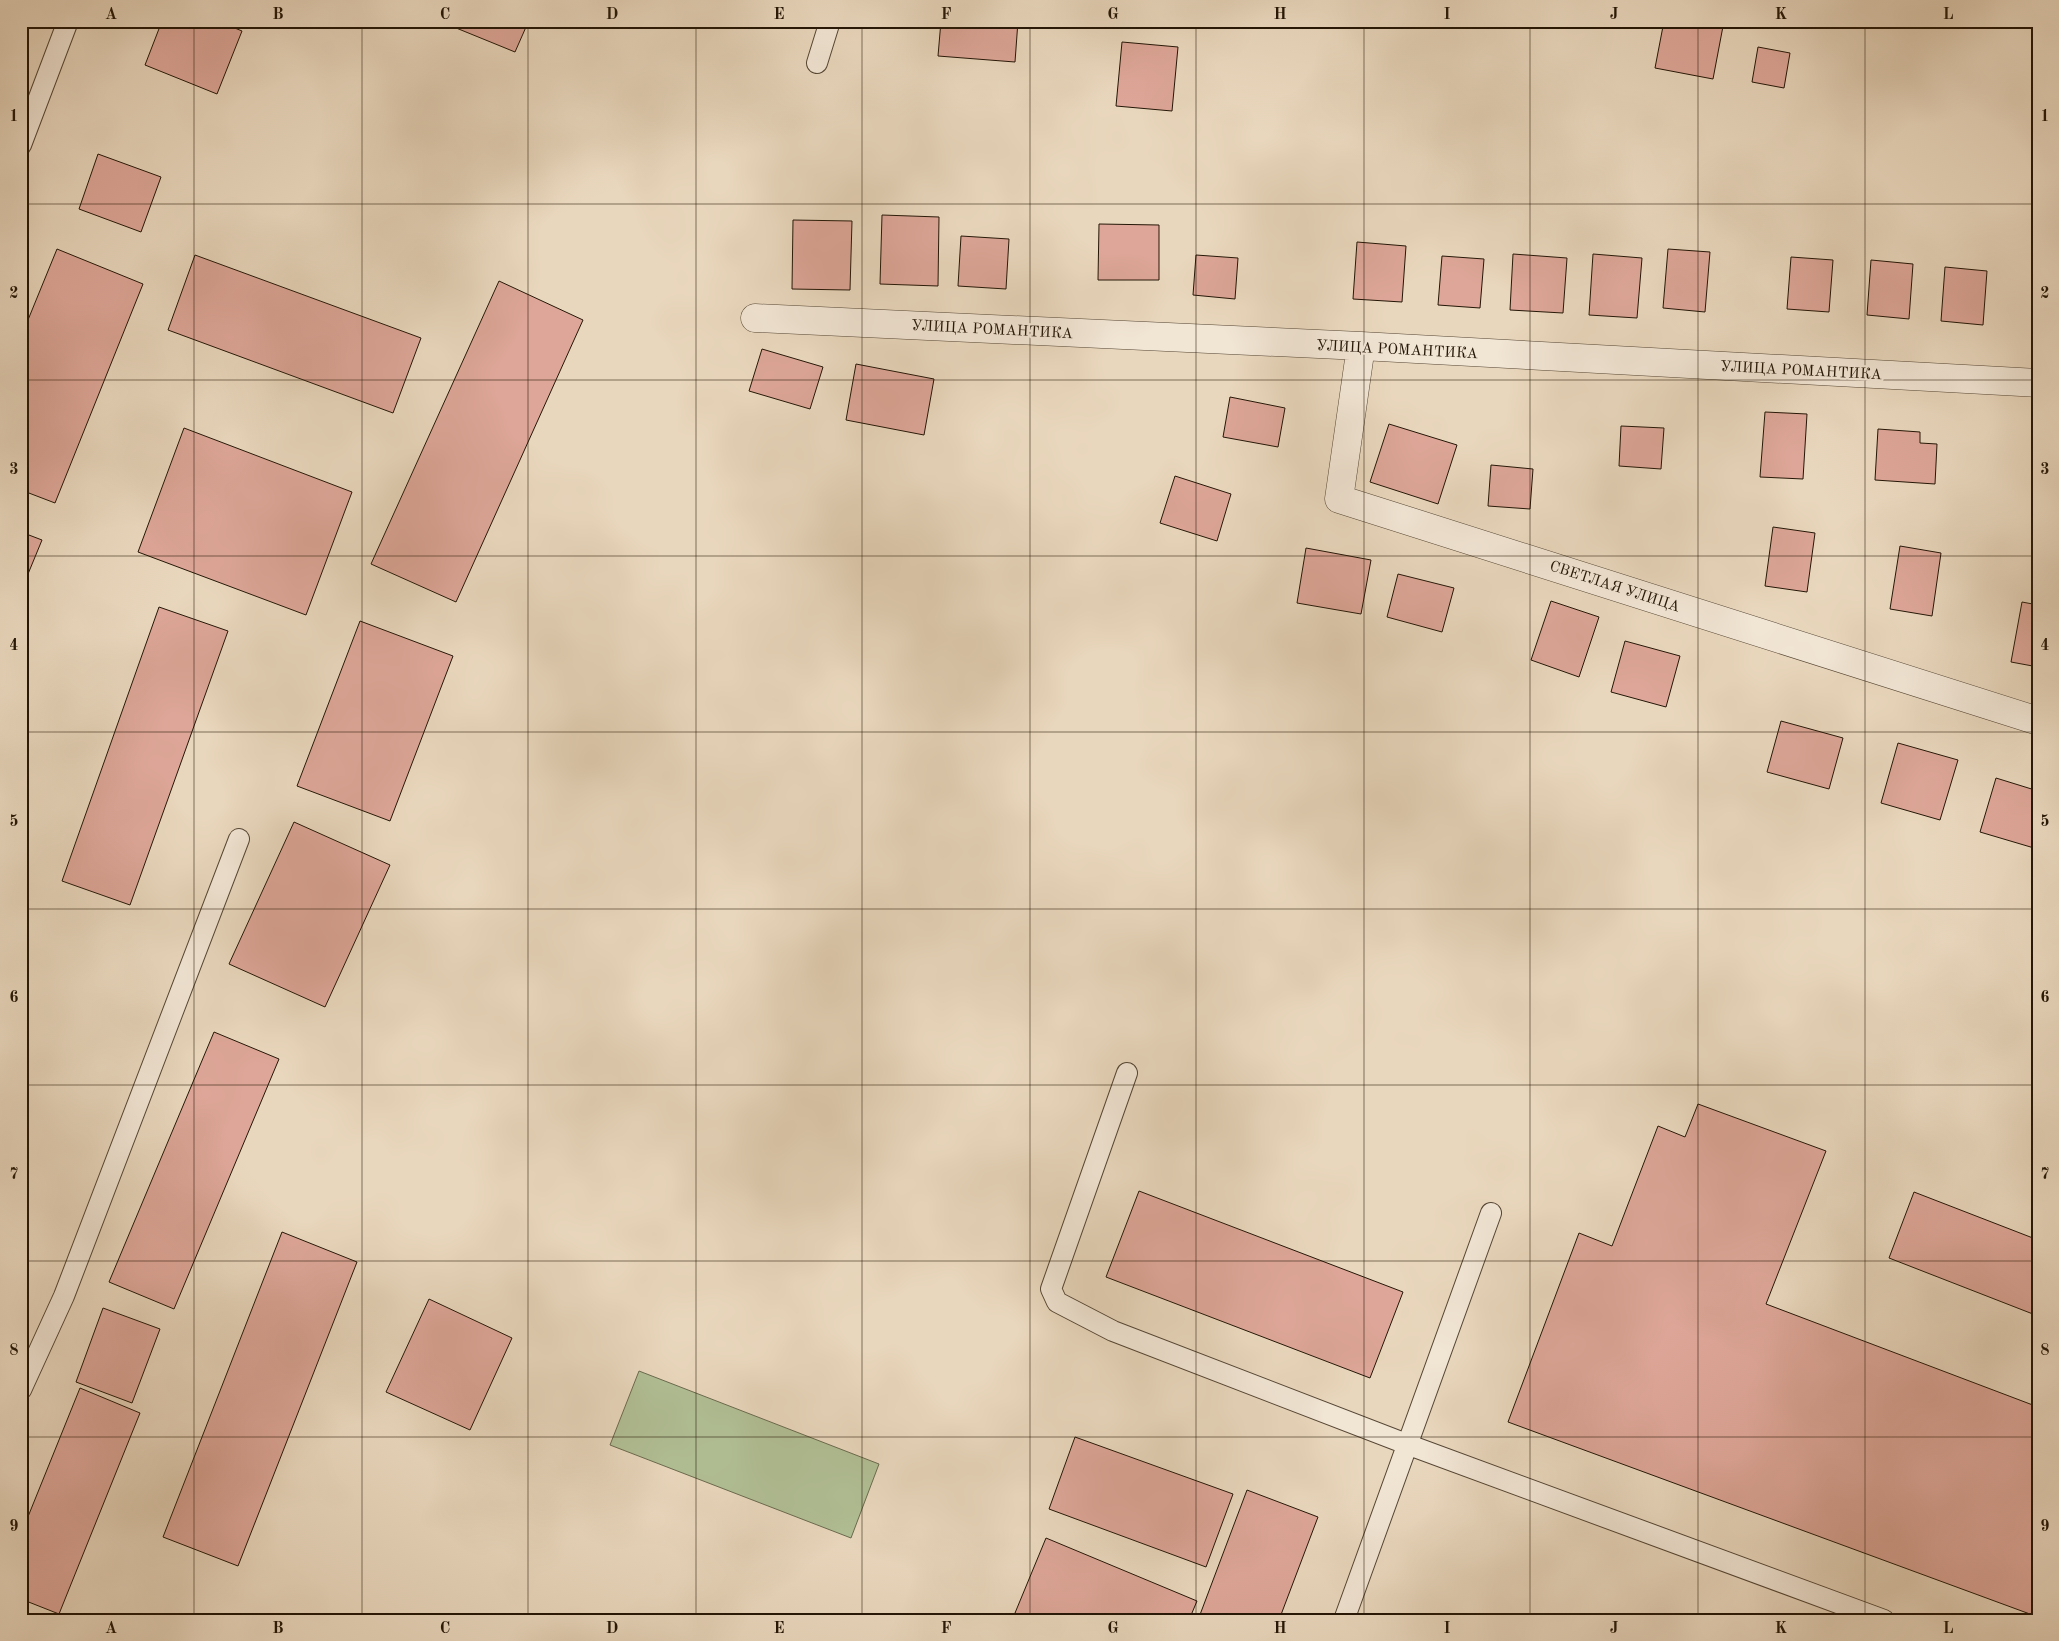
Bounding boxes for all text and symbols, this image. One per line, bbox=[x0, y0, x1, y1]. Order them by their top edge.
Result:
text: A bbox=[105, 7, 117, 23]
text: B bbox=[272, 7, 284, 23]
text: C bbox=[440, 7, 450, 23]
text: D bbox=[606, 7, 618, 23]
text: E bbox=[773, 7, 785, 23]
text: F bbox=[941, 7, 952, 23]
text: G bbox=[1107, 7, 1119, 23]
text: H bbox=[1273, 7, 1287, 23]
text: I bbox=[1443, 7, 1451, 23]
text: J bbox=[1610, 7, 1619, 23]
text: K bbox=[1775, 7, 1787, 23]
text: L bbox=[1943, 7, 1954, 23]
text: 1 bbox=[9, 109, 19, 125]
text: 1 bbox=[2040, 109, 2050, 125]
text: 2 bbox=[9, 286, 19, 302]
text: 2 bbox=[2040, 286, 2050, 302]
street label: УЛИЦА РОМАНТИКА bbox=[911, 319, 1074, 342]
street label: УЛИЦА РОМАНТИКА bbox=[1316, 339, 1479, 362]
street label: УЛИЦА РОМАНТИКА bbox=[1720, 360, 1883, 383]
text: 3 bbox=[9, 462, 19, 478]
text: 3 bbox=[2040, 462, 2050, 478]
street label: СВЕТЛАЯ УЛИЦА bbox=[1547, 559, 1682, 616]
text: 4 bbox=[9, 638, 19, 654]
text: 4 bbox=[2040, 638, 2050, 654]
text: 5 bbox=[9, 814, 19, 830]
text: 5 bbox=[2040, 814, 2050, 830]
text: 6 bbox=[9, 990, 19, 1006]
text: 6 bbox=[2040, 990, 2050, 1006]
text: 7 bbox=[9, 1167, 19, 1183]
text: 7 bbox=[2040, 1167, 2050, 1183]
text: 8 bbox=[9, 1343, 19, 1359]
text: 8 bbox=[2040, 1343, 2050, 1359]
text: 9 bbox=[9, 1519, 19, 1535]
text: 9 bbox=[2040, 1519, 2050, 1535]
text: A bbox=[105, 1621, 117, 1637]
text: B bbox=[272, 1621, 284, 1637]
text: C bbox=[440, 1621, 450, 1637]
text: D bbox=[606, 1621, 618, 1637]
text: E bbox=[773, 1621, 785, 1637]
text: F bbox=[941, 1621, 952, 1637]
text: G bbox=[1107, 1621, 1119, 1637]
text: H bbox=[1273, 1621, 1287, 1637]
text: I bbox=[1443, 1621, 1451, 1637]
text: J bbox=[1610, 1621, 1619, 1637]
text: K bbox=[1775, 1621, 1787, 1637]
text: L bbox=[1943, 1621, 1954, 1637]

